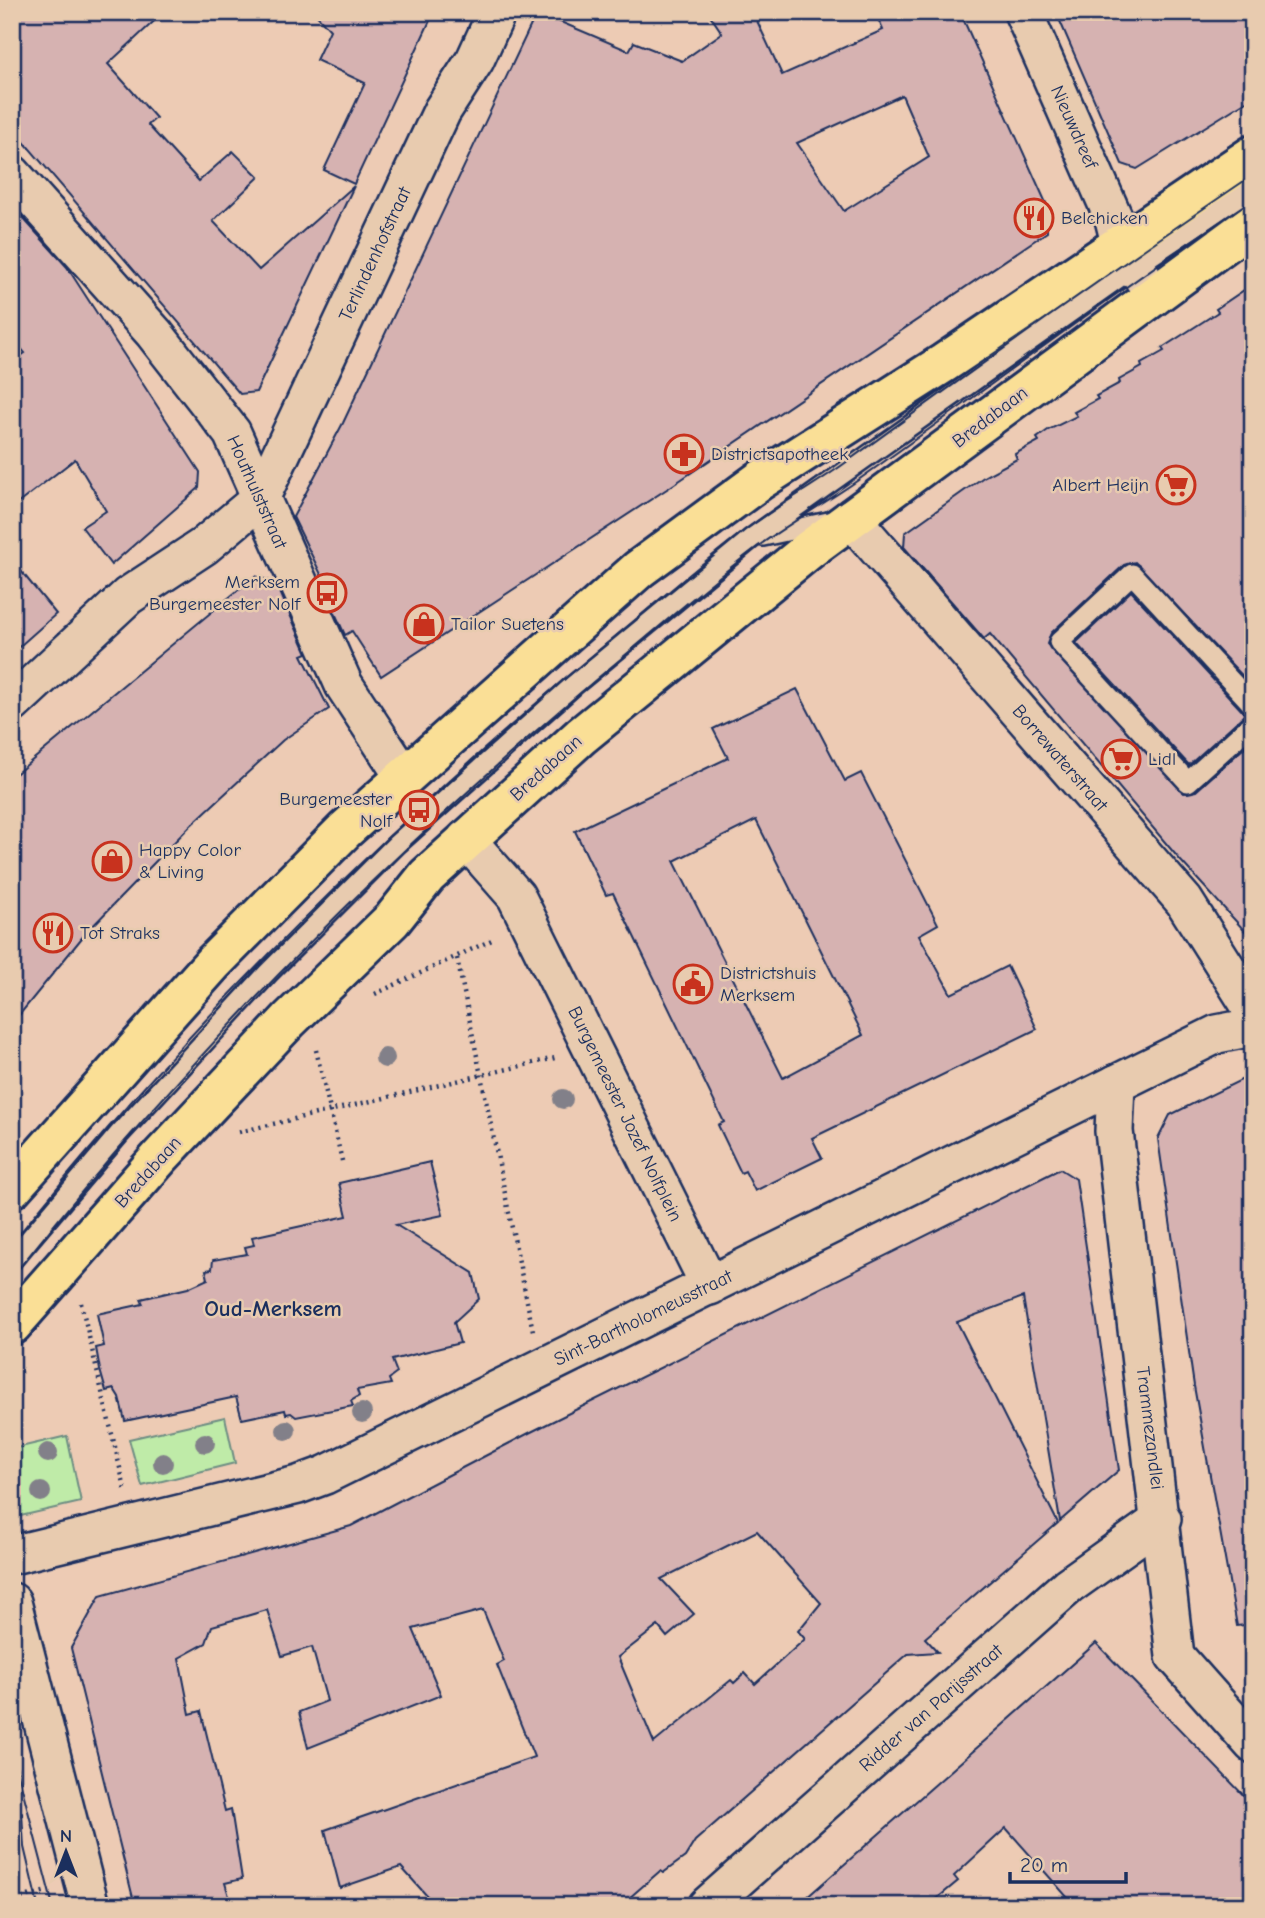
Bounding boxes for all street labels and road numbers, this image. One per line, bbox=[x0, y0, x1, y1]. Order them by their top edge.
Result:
street label: Nieuwdreef bbox=[1046, 82, 1103, 174]
street label: Terlindenhofstraat bbox=[334, 183, 416, 325]
street label: Bredabaan bbox=[948, 382, 1032, 452]
street label: Houthulststraat bbox=[222, 432, 292, 553]
street label: Borrewaterstraat bbox=[1008, 700, 1113, 816]
street label: Bredabaan bbox=[506, 730, 586, 806]
street label: Burgemeester Jozef Nolfplein bbox=[563, 1003, 687, 1225]
street label: Bredabaan bbox=[110, 1132, 186, 1212]
street label: Sint-Bartholomeusstraat bbox=[550, 1265, 736, 1371]
street label: Trammezandlei bbox=[1132, 1365, 1168, 1491]
street label: Ridder van Parijsstraat bbox=[855, 1639, 1008, 1776]

